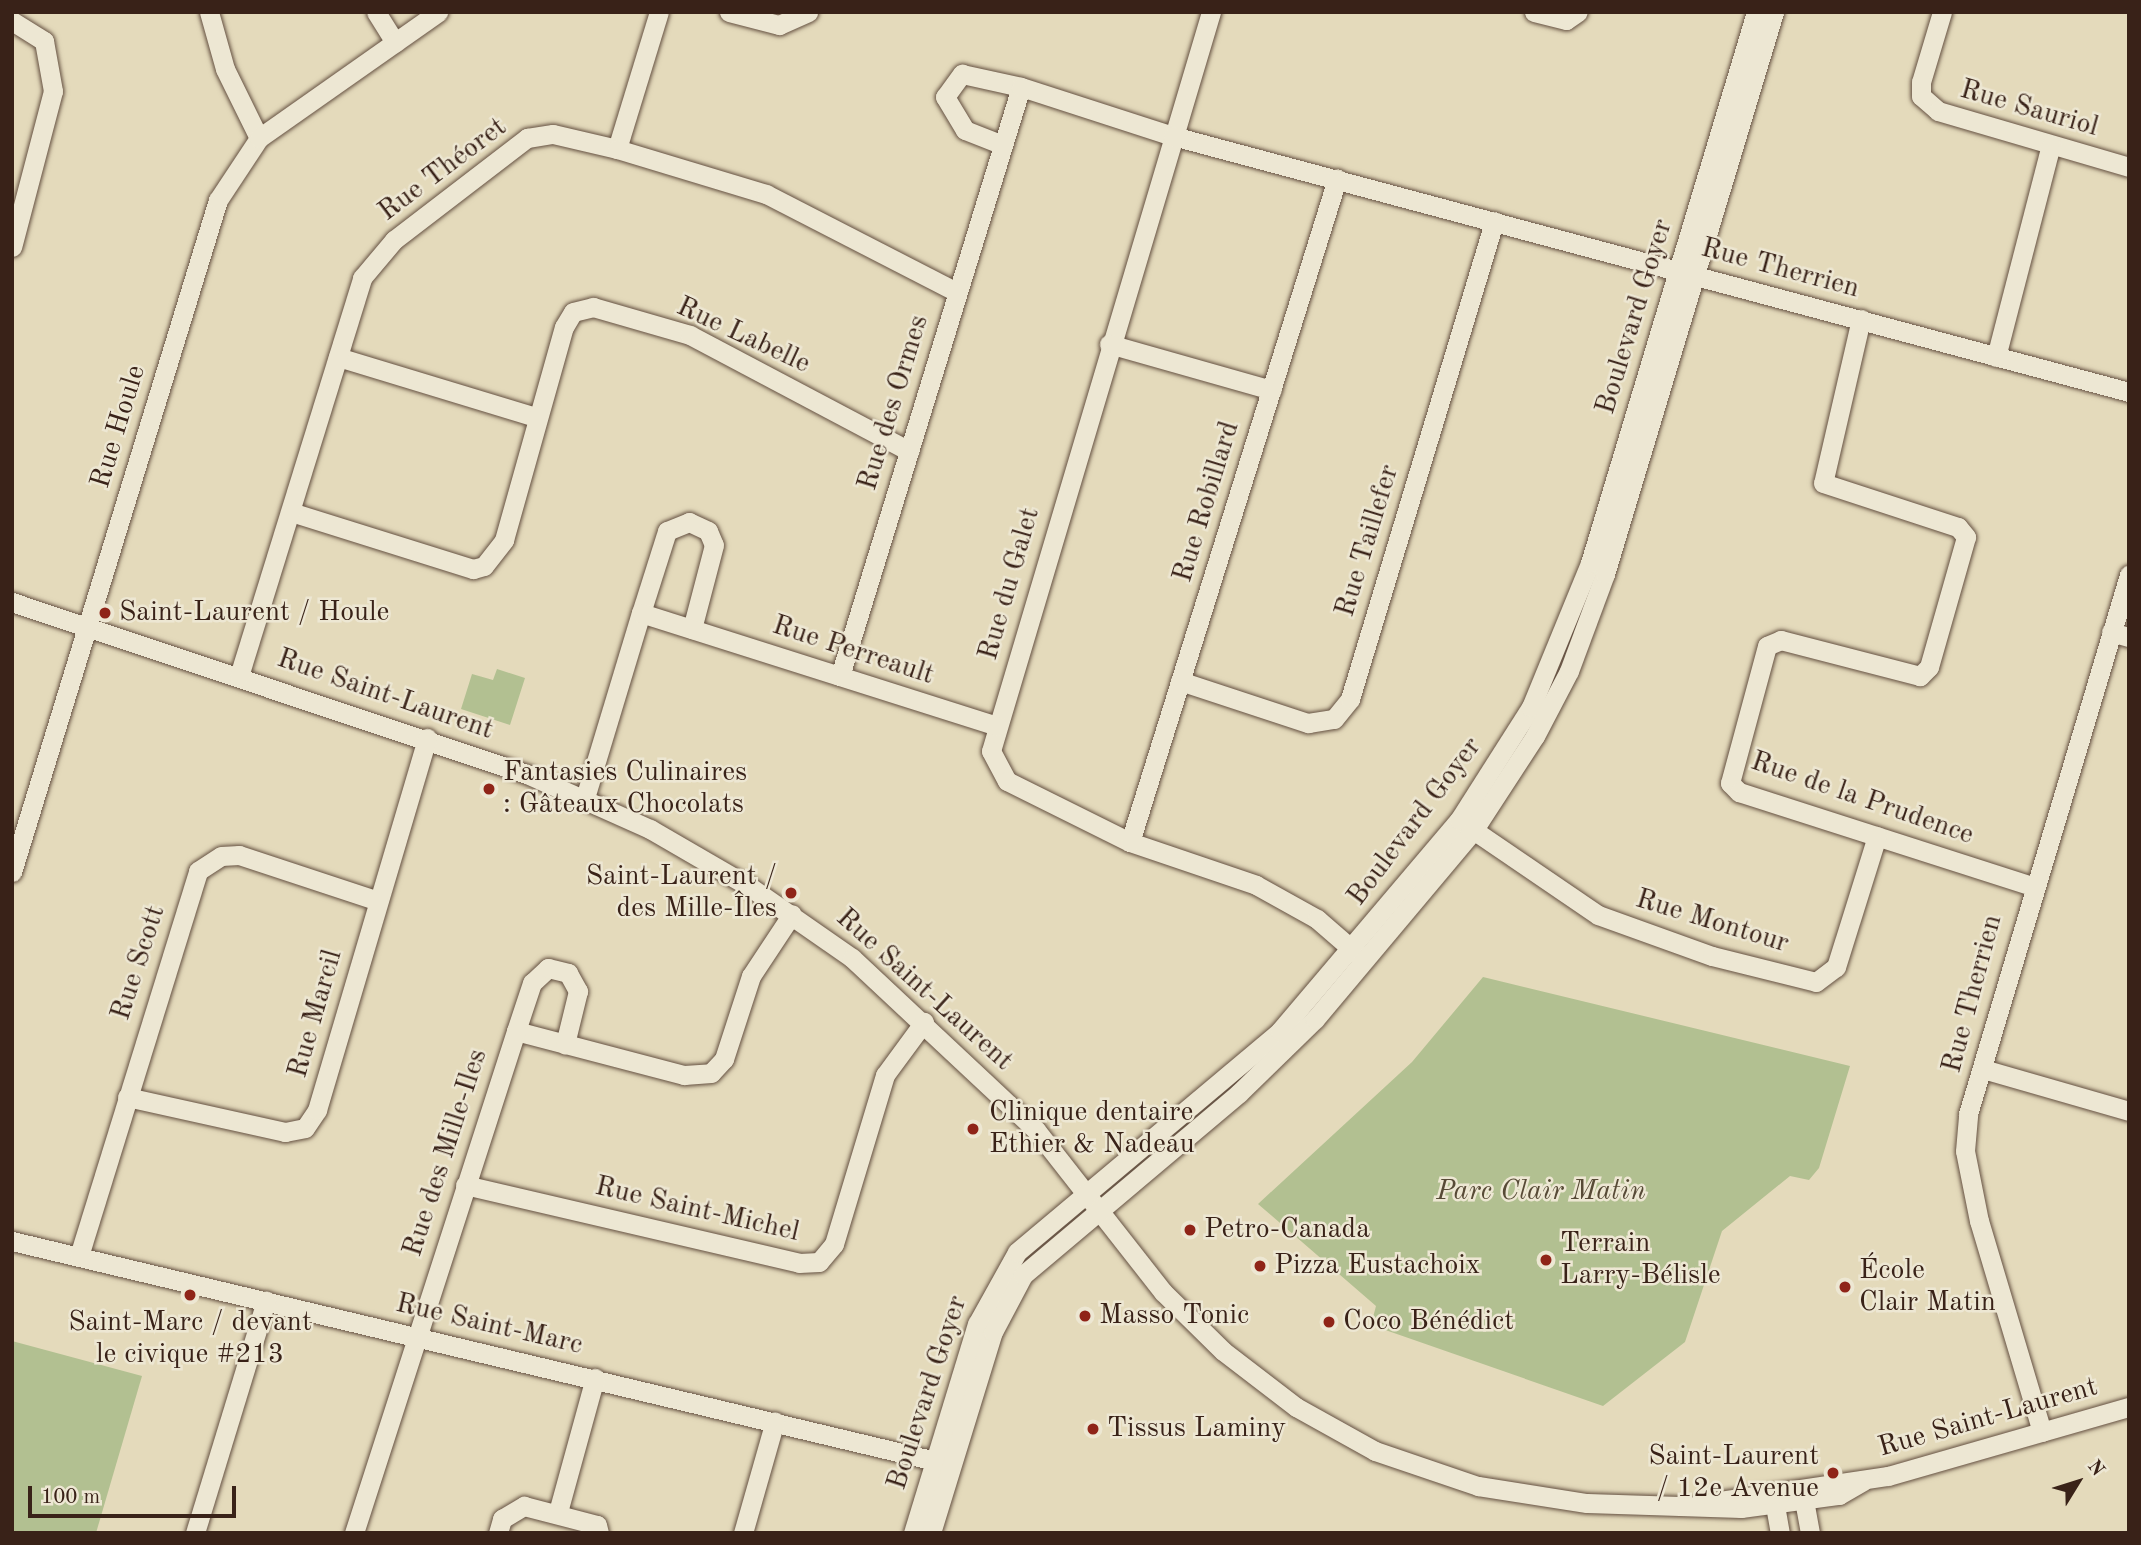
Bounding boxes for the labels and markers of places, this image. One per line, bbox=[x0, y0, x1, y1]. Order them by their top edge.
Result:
place label: Saint-Laurent / Houle bbox=[119, 596, 389, 630]
marker: Saint-Laurent / Houle bbox=[97, 605, 113, 621]
place label: Fantasies Culinaires : Gâteaux Chocolats bbox=[503, 756, 747, 822]
marker: Fantasies Culinaires : Gâteaux Chocolats bbox=[481, 781, 497, 797]
place label: Saint-Laurent / des Mille-Îles bbox=[586, 860, 777, 926]
marker: Saint-Laurent / des Mille-Îles bbox=[783, 885, 799, 901]
place label: Clinique dentaire Ethier & Nadeau bbox=[989, 1096, 1195, 1162]
marker: Clinique dentaire Ethier & Nadeau bbox=[963, 1119, 983, 1139]
place label: Petro-Canada bbox=[1204, 1213, 1370, 1247]
marker: Petro-Canada bbox=[1182, 1222, 1198, 1238]
place label: Terrain Larry-Bélisle bbox=[1560, 1227, 1721, 1293]
place label: Pizza Eustachoix bbox=[1274, 1249, 1480, 1283]
marker: Terrain Larry-Bélisle bbox=[1538, 1252, 1554, 1268]
place label: École Clair Matin bbox=[1859, 1254, 1996, 1320]
marker: Pizza Eustachoix bbox=[1252, 1258, 1268, 1274]
marker: École Clair Matin bbox=[1837, 1279, 1853, 1295]
marker: Saint-Marc / devant le civique #213 bbox=[182, 1287, 198, 1303]
place label: Masso Tonic bbox=[1099, 1299, 1249, 1333]
place label: Coco Bénédict bbox=[1343, 1305, 1514, 1339]
place label: Saint-Marc / devant le civique #213 bbox=[68, 1306, 312, 1372]
marker: Masso Tonic bbox=[1077, 1308, 1093, 1324]
marker: Coco Bénédict bbox=[1321, 1314, 1337, 1330]
place label: Tissus Laminy bbox=[1107, 1412, 1286, 1446]
marker: Tissus Laminy bbox=[1085, 1421, 1101, 1437]
place label: Saint-Laurent / 12e Avenue bbox=[1648, 1440, 1819, 1506]
marker: Saint-Laurent / 12e Avenue bbox=[1825, 1465, 1841, 1481]

